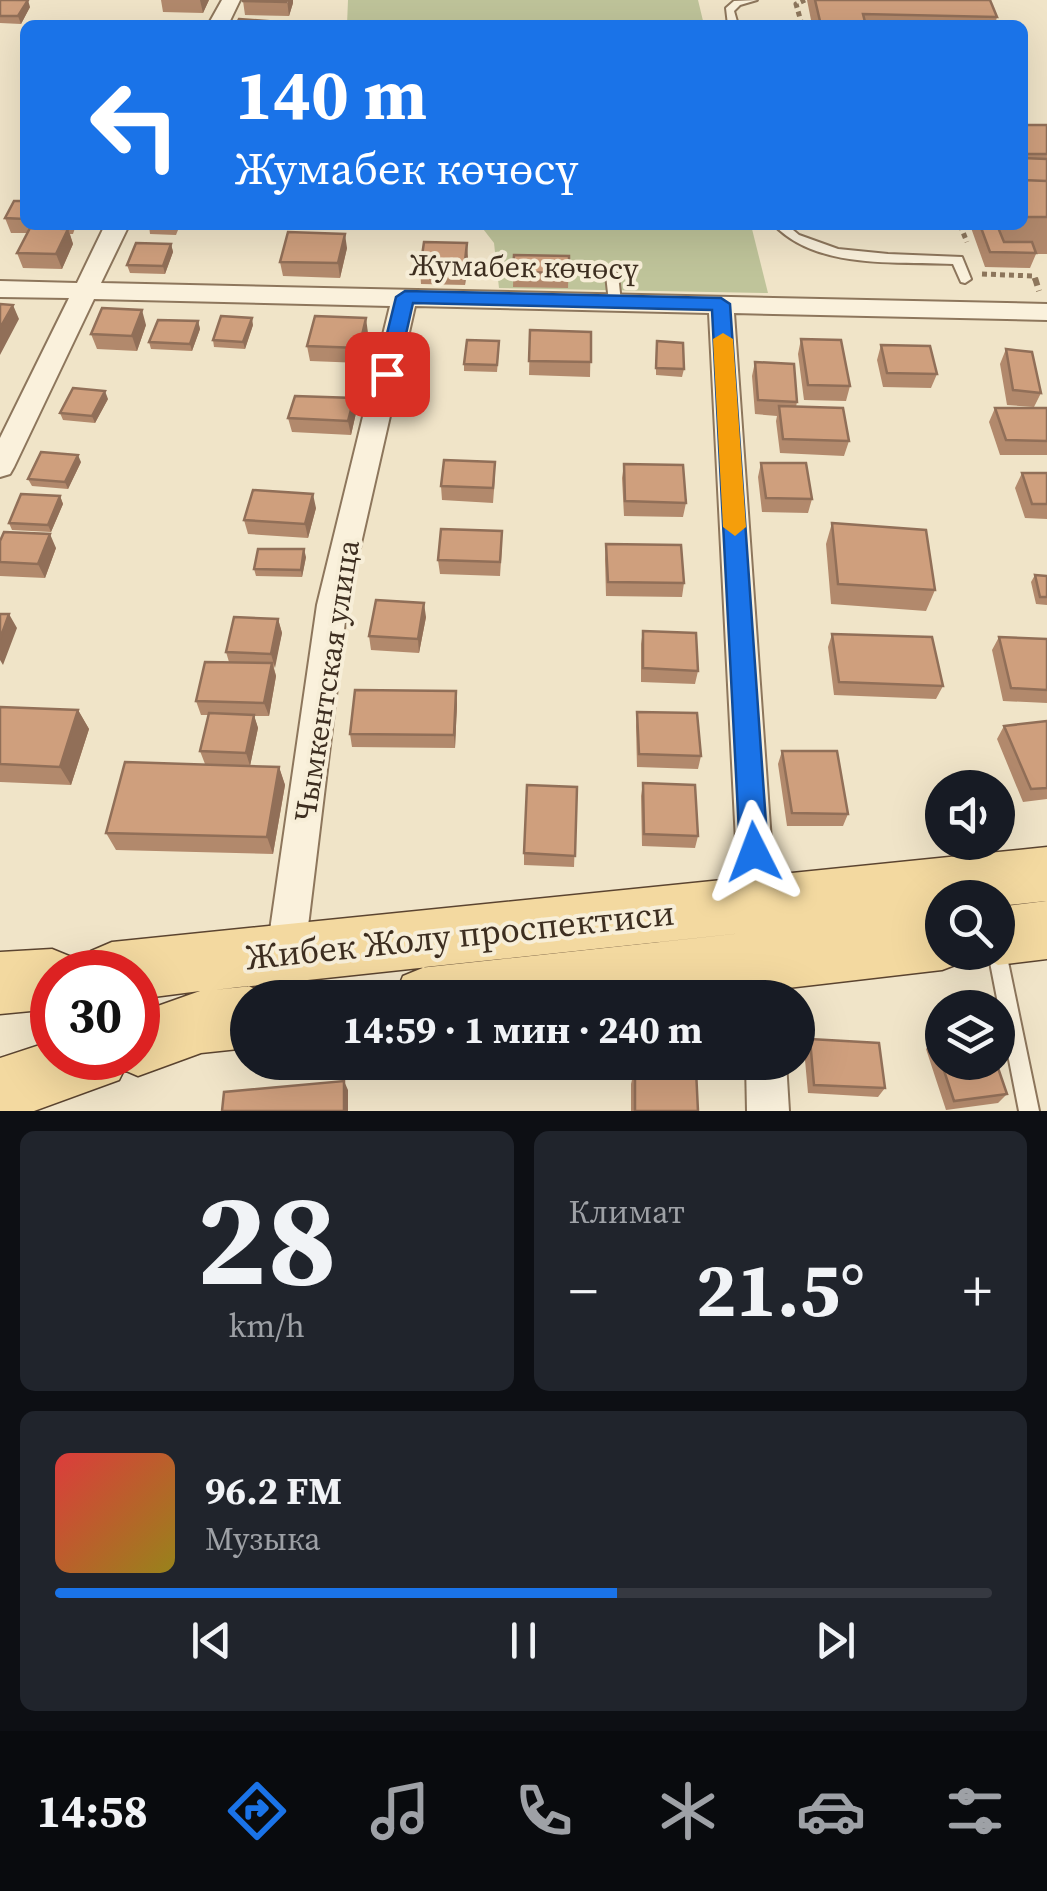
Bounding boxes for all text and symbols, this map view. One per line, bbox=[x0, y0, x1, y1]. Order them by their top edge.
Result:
text: 140 m bbox=[235, 46, 427, 142]
icon: left bbox=[70, 60, 200, 190]
text: Жумабек көчөсү bbox=[235, 137, 579, 199]
street label: Жумабек көчөсү bbox=[409, 244, 639, 289]
pin bbox=[345, 332, 430, 417]
icon: arrive bbox=[360, 347, 415, 402]
street label: Чымкентская улица bbox=[284, 536, 369, 825]
map controls bbox=[925, 770, 1015, 1080]
button: sound bbox=[925, 770, 1015, 860]
position arrow bbox=[702, 800, 806, 904]
button: search bbox=[925, 880, 1015, 970]
street label: Жибек Жолу проспектиси bbox=[243, 889, 677, 981]
speed limit sign: 30 bbox=[30, 950, 160, 1080]
button: layers bbox=[925, 990, 1015, 1080]
text: 14:59 · 1 мин · 240 m bbox=[343, 1004, 702, 1056]
text: 28 bbox=[196, 1149, 337, 1328]
text: Климат bbox=[569, 1190, 685, 1234]
text: 21.5° bbox=[696, 1238, 865, 1341]
text: − bbox=[569, 1253, 598, 1328]
text: + bbox=[963, 1253, 992, 1328]
text: km/h bbox=[229, 1304, 305, 1348]
text: 96.2 FM bbox=[205, 1465, 342, 1517]
text: Музыка bbox=[205, 1517, 321, 1561]
icon: previous bbox=[184, 1613, 239, 1668]
icon: pause bbox=[496, 1613, 551, 1668]
icon: next bbox=[808, 1613, 863, 1668]
icon: directions bbox=[222, 1776, 292, 1846]
icon: music bbox=[365, 1776, 435, 1846]
icon: phone bbox=[509, 1776, 579, 1846]
icon: climate bbox=[653, 1776, 723, 1846]
icon: car bbox=[796, 1776, 866, 1846]
icon: filters bbox=[940, 1776, 1010, 1846]
text: 14:58 bbox=[37, 1780, 148, 1842]

